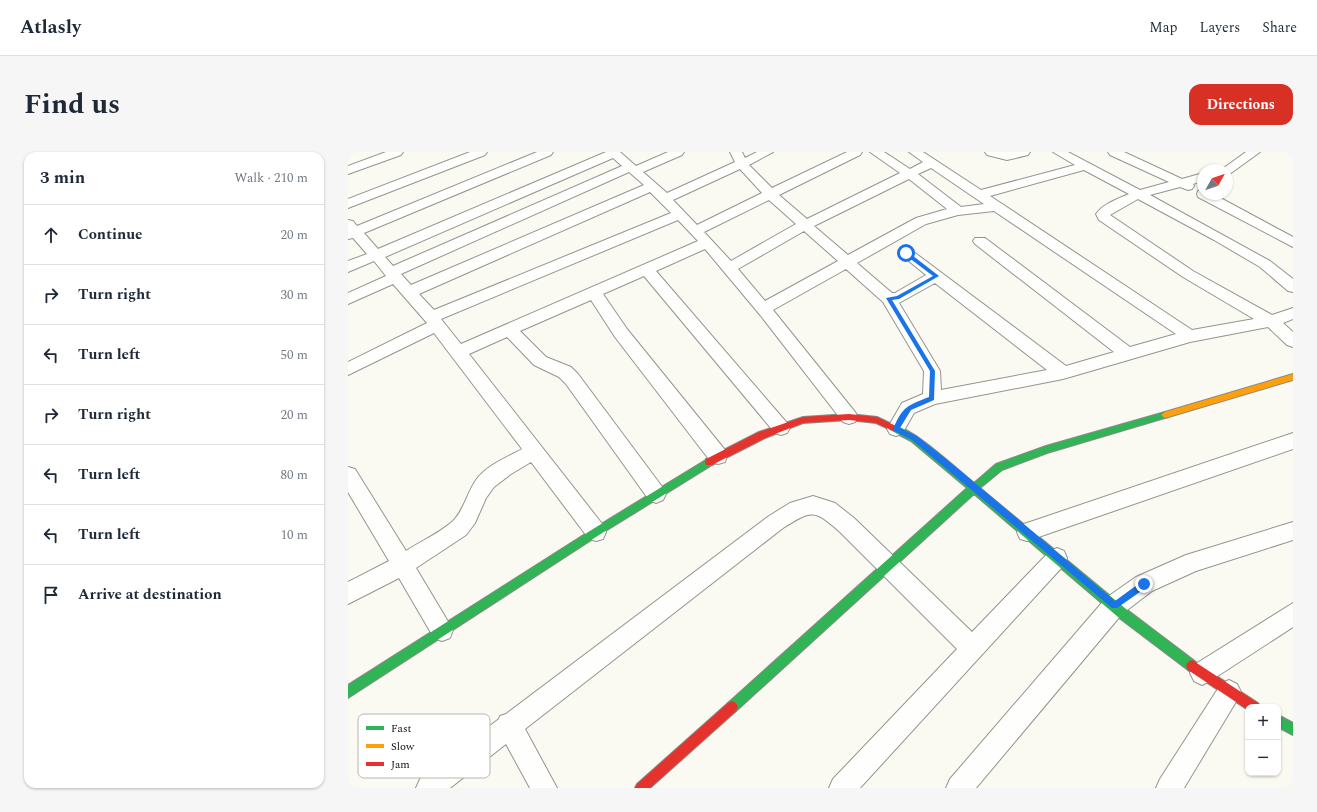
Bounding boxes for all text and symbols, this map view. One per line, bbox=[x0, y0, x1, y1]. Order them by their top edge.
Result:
text: Atlasly bbox=[20, 13, 81, 42]
text: Map bbox=[1149, 17, 1178, 38]
text: Layers bbox=[1200, 17, 1240, 38]
text: Share bbox=[1262, 17, 1297, 38]
text: Find us bbox=[24, 83, 120, 126]
button: Directions bbox=[1189, 84, 1293, 125]
north arrow bbox=[1197, 164, 1233, 200]
text: 3 min bbox=[40, 165, 85, 191]
text: Walk · 210 m bbox=[234, 168, 308, 188]
text: Continue bbox=[78, 223, 143, 246]
icon: ahead bbox=[40, 224, 62, 246]
text: 20 m bbox=[281, 225, 308, 245]
route start bbox=[897, 244, 915, 262]
text: Turn right bbox=[78, 283, 151, 306]
icon: right bbox=[40, 284, 62, 306]
text: 30 m bbox=[281, 285, 308, 305]
text: Turn left bbox=[78, 343, 140, 366]
icon: left bbox=[40, 344, 62, 366]
text: 50 m bbox=[281, 345, 308, 365]
text: Turn right bbox=[78, 403, 151, 426]
icon: right bbox=[40, 404, 62, 426]
text: 20 m bbox=[281, 405, 308, 425]
text: Turn left bbox=[78, 463, 140, 486]
icon: left bbox=[40, 464, 62, 486]
text: 80 m bbox=[281, 465, 308, 485]
text: Turn left bbox=[78, 523, 140, 546]
icon: left bbox=[40, 524, 62, 546]
text: 10 m bbox=[281, 525, 308, 545]
route end bbox=[1135, 575, 1153, 593]
text: Arrive at destination bbox=[78, 583, 222, 606]
icon: arrive bbox=[40, 584, 62, 606]
map controls bbox=[1245, 704, 1281, 776]
button: + bbox=[1245, 704, 1281, 740]
legend bbox=[358, 714, 490, 778]
text: Fast bbox=[391, 720, 412, 737]
text: Slow bbox=[391, 738, 415, 755]
button: − bbox=[1245, 740, 1281, 776]
text: Jam bbox=[391, 756, 410, 773]

